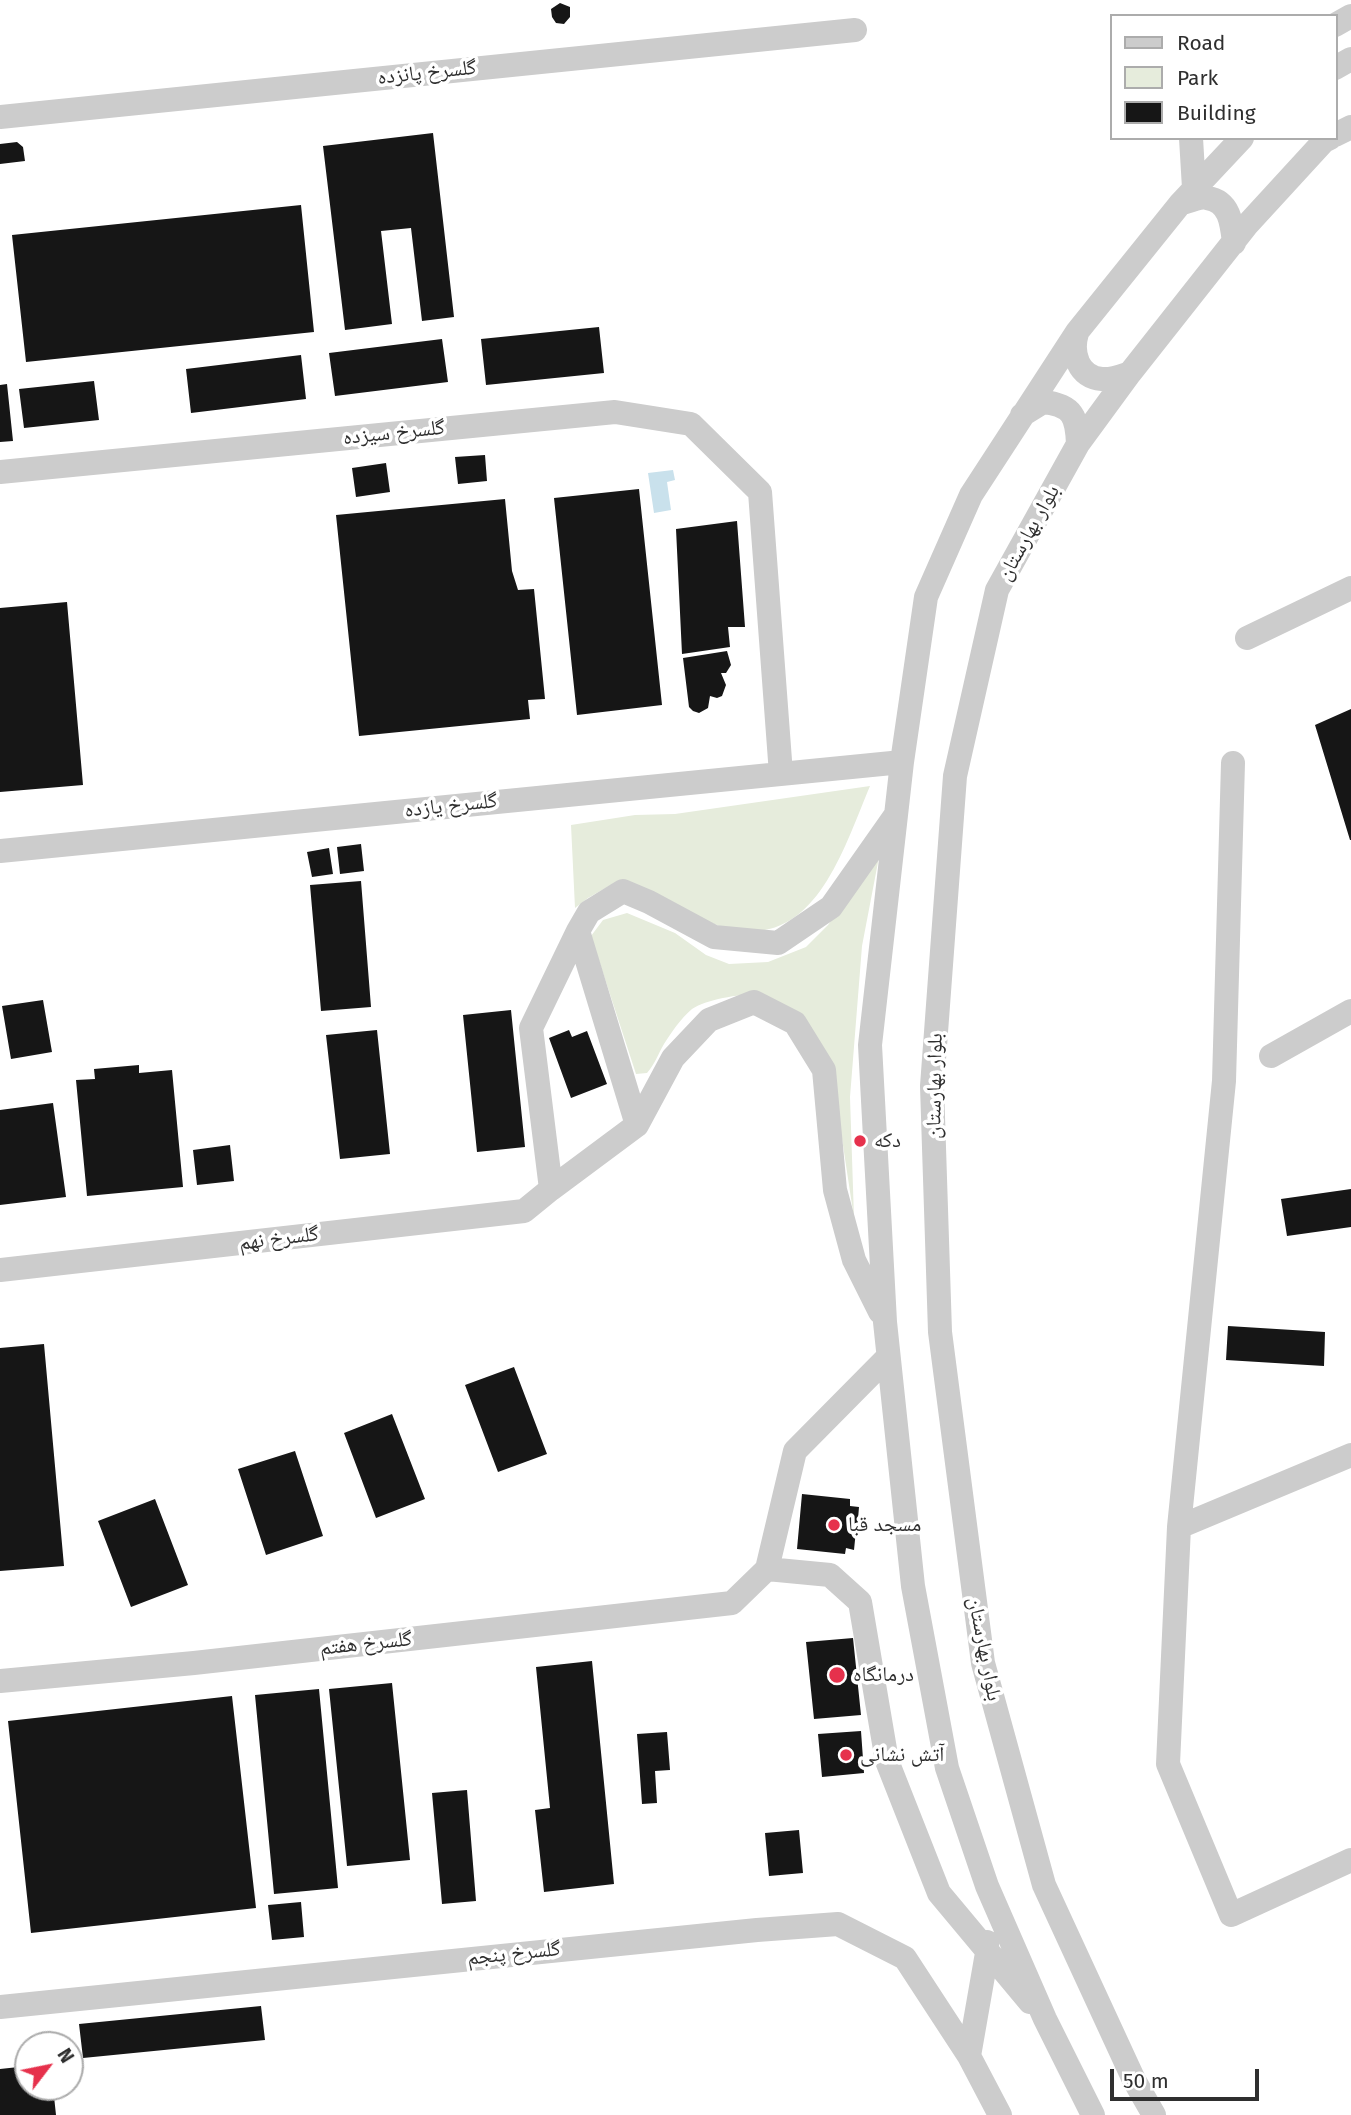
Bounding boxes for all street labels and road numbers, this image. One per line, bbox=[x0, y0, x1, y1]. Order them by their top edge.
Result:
street label: گلسرخ پانزده bbox=[376, 55, 478, 91]
street label: گلسرخ سیزده bbox=[342, 415, 446, 451]
street label: بلوار بهارستان bbox=[992, 481, 1066, 585]
street label: گلسرخ یازده bbox=[403, 789, 499, 823]
street label: بلوار بهارستان bbox=[921, 1033, 949, 1139]
street label: گلسرخ نهم bbox=[238, 1222, 320, 1256]
street label: بلوار بهارستان bbox=[962, 1595, 1006, 1703]
street label: گلسرخ هفتم bbox=[319, 1627, 413, 1661]
street label: گلسرخ پنجم bbox=[466, 1937, 562, 1971]

